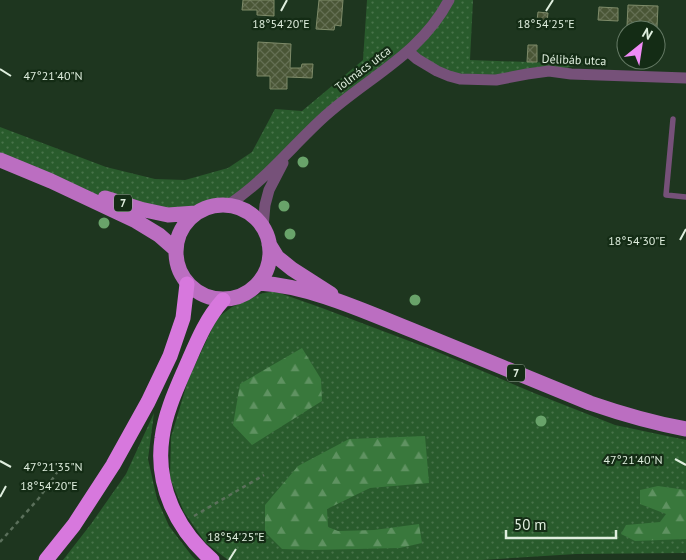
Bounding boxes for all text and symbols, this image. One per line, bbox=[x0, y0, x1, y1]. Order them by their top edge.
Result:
text: 18°54'20"E bbox=[252, 16, 310, 31]
text: 18°54'25"E bbox=[517, 16, 575, 31]
north arrow bbox=[616, 20, 666, 70]
text: N bbox=[639, 24, 656, 44]
street label: Tolmács utca bbox=[332, 43, 394, 95]
street label: Délibáb utca bbox=[541, 51, 607, 68]
text: 47°21'40"N bbox=[23, 68, 83, 83]
road number: 7 bbox=[114, 194, 132, 212]
text: 18°54'30"E bbox=[608, 233, 666, 248]
road number: 7 bbox=[507, 364, 525, 382]
text: 47°21'40"N bbox=[603, 452, 663, 467]
text: 47°21'35"N bbox=[23, 459, 83, 474]
text: 18°54'20"E bbox=[20, 478, 78, 493]
scale bar bbox=[506, 508, 616, 540]
text: 50 m bbox=[514, 515, 547, 534]
text: 18°54'25"E bbox=[207, 529, 265, 544]

